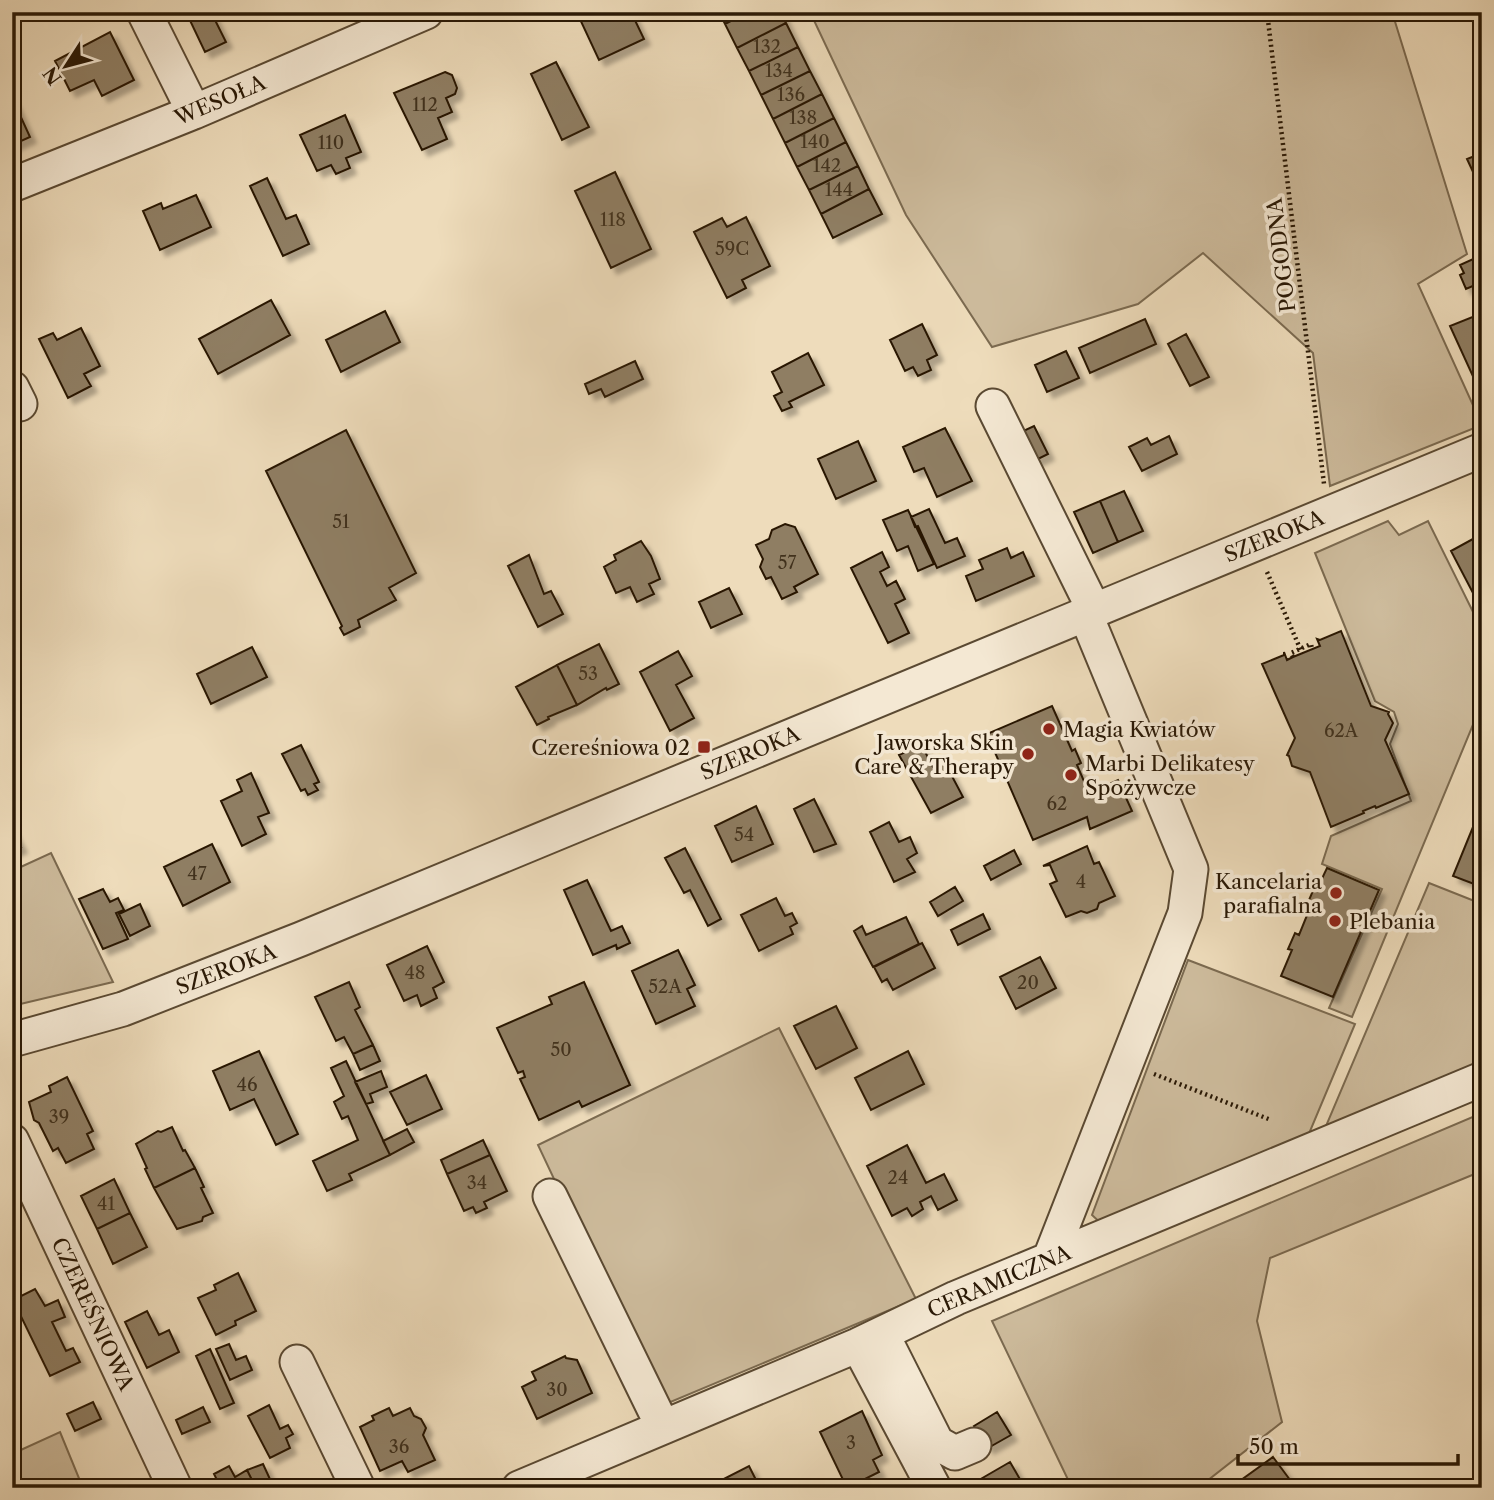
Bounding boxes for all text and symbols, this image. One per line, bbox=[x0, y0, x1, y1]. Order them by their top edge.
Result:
north arrow bbox=[32, 32, 102, 102]
house number: 132 bbox=[753, 36, 781, 58]
house number: 134 bbox=[765, 60, 793, 82]
text: N bbox=[38, 62, 67, 89]
street label: WESOŁA bbox=[170, 69, 270, 131]
house number: 136 bbox=[777, 84, 805, 106]
house number: 112 bbox=[412, 94, 438, 116]
house number: 138 bbox=[789, 107, 817, 129]
house number: 140 bbox=[800, 131, 830, 153]
house number: 110 bbox=[318, 132, 344, 154]
house number: 142 bbox=[813, 155, 841, 177]
house number: 144 bbox=[825, 179, 853, 201]
street label: POGODNA bbox=[1262, 196, 1300, 314]
house number: 118 bbox=[600, 209, 626, 231]
house number: 59C bbox=[715, 238, 749, 260]
street label: SZEROKA bbox=[1220, 504, 1328, 567]
house number: 51 bbox=[332, 511, 350, 533]
house number: 57 bbox=[778, 552, 796, 574]
house number: 53 bbox=[578, 663, 598, 685]
place label: Magia Kwiatów bbox=[1063, 717, 1216, 742]
house number: 62A bbox=[1324, 720, 1359, 742]
street label: SZEROKA bbox=[697, 721, 804, 785]
marker: Magia Kwiatów bbox=[1041, 721, 1057, 737]
place label: Jaworska Skin Care & Therapy bbox=[854, 730, 1014, 779]
place label: Czereśniowa 02 bbox=[531, 735, 690, 760]
marker: Czereśniowa 02 bbox=[696, 739, 712, 755]
marker: Jaworska Skin Care & Therapy bbox=[1020, 746, 1036, 762]
place label: Marbi Delikatesy Spożywcze bbox=[1085, 751, 1255, 800]
marker: Marbi Delikatesy Spożywcze bbox=[1063, 767, 1079, 783]
house number: 62 bbox=[1047, 793, 1067, 815]
house number: 54 bbox=[734, 824, 754, 846]
house number: 47 bbox=[187, 863, 207, 885]
place label: Kancelaria parafialna bbox=[1215, 869, 1323, 918]
house number: 4 bbox=[1076, 871, 1086, 893]
marker: Kancelaria parafialna bbox=[1328, 885, 1344, 901]
place label: Plebania bbox=[1349, 909, 1436, 934]
marker: Plebania bbox=[1327, 913, 1343, 929]
street label: SZEROKA bbox=[172, 938, 280, 1000]
house number: 48 bbox=[404, 962, 426, 984]
house number: 20 bbox=[1017, 972, 1039, 994]
house number: 52A bbox=[648, 976, 682, 998]
house number: 50 bbox=[550, 1039, 572, 1061]
house number: 46 bbox=[237, 1074, 257, 1096]
house number: 39 bbox=[49, 1106, 69, 1128]
house number: 24 bbox=[888, 1167, 908, 1189]
house number: 34 bbox=[467, 1172, 487, 1194]
house number: 41 bbox=[97, 1193, 115, 1215]
street label: CZEREŚNIOWA bbox=[47, 1233, 140, 1395]
street label: CERAMICZNA bbox=[923, 1239, 1075, 1323]
house number: 30 bbox=[546, 1379, 568, 1401]
scale bar bbox=[1238, 1423, 1459, 1467]
house number: 3 bbox=[846, 1432, 856, 1454]
text: 50 m bbox=[1249, 1434, 1299, 1459]
house number: 36 bbox=[389, 1436, 409, 1458]

